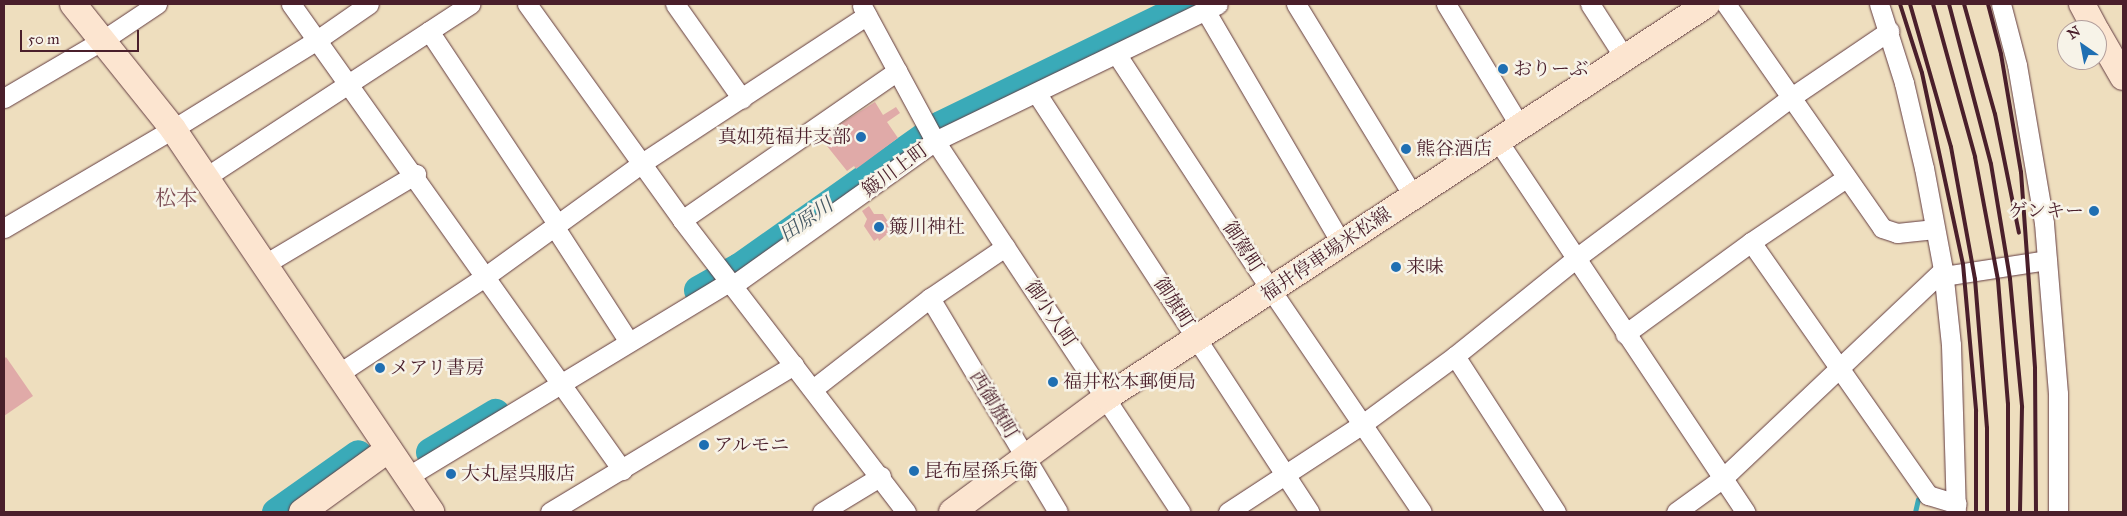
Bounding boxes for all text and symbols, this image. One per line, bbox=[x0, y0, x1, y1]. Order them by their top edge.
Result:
scale bar bbox=[22, 20, 141, 52]
north arrow bbox=[2057, 20, 2107, 70]
text: N bbox=[2064, 22, 2084, 43]
text: 50 m bbox=[28, 30, 60, 48]
place label: おりーぶ bbox=[1513, 58, 1589, 80]
marker: おりーぶ bbox=[1497, 63, 1509, 75]
place label: 真如苑福井支部 bbox=[718, 126, 851, 148]
marker: 真如苑福井支部 bbox=[855, 131, 867, 143]
street label: 簸川上町 bbox=[858, 138, 932, 202]
place label: 熊谷酒店 bbox=[1416, 138, 1492, 160]
marker: 熊谷酒店 bbox=[1400, 143, 1412, 155]
district label: 松本 bbox=[155, 185, 197, 211]
water label: 田原川 bbox=[775, 193, 837, 247]
place label: ゲンキー bbox=[2008, 200, 2084, 222]
street label: 福井停車場米松線 bbox=[1257, 202, 1395, 306]
marker: ゲンキー bbox=[2088, 205, 2100, 217]
place label: 簸川神社 bbox=[889, 216, 965, 238]
street label: 御駕町 bbox=[1218, 217, 1268, 277]
marker: 簸川神社 bbox=[873, 221, 885, 233]
place label: 来味 bbox=[1406, 256, 1444, 278]
marker: 来味 bbox=[1390, 261, 1402, 273]
street label: 御旗町 bbox=[1149, 273, 1199, 333]
street label: 御小人町 bbox=[1020, 276, 1082, 352]
place label: メアリ書房 bbox=[390, 357, 485, 379]
marker: メアリ書房 bbox=[374, 362, 386, 374]
street label: 西御旗町 bbox=[965, 367, 1023, 443]
place label: 福井松本郵便局 bbox=[1063, 371, 1196, 393]
marker: 福井松本郵便局 bbox=[1047, 376, 1059, 388]
place label: アルモニ bbox=[714, 434, 790, 456]
marker: アルモニ bbox=[698, 439, 710, 451]
place label: 昆布屋孫兵衛 bbox=[924, 460, 1038, 482]
place label: 大丸屋呉服店 bbox=[461, 463, 575, 485]
marker: 昆布屋孫兵衛 bbox=[908, 465, 920, 477]
marker: 大丸屋呉服店 bbox=[445, 468, 457, 480]

